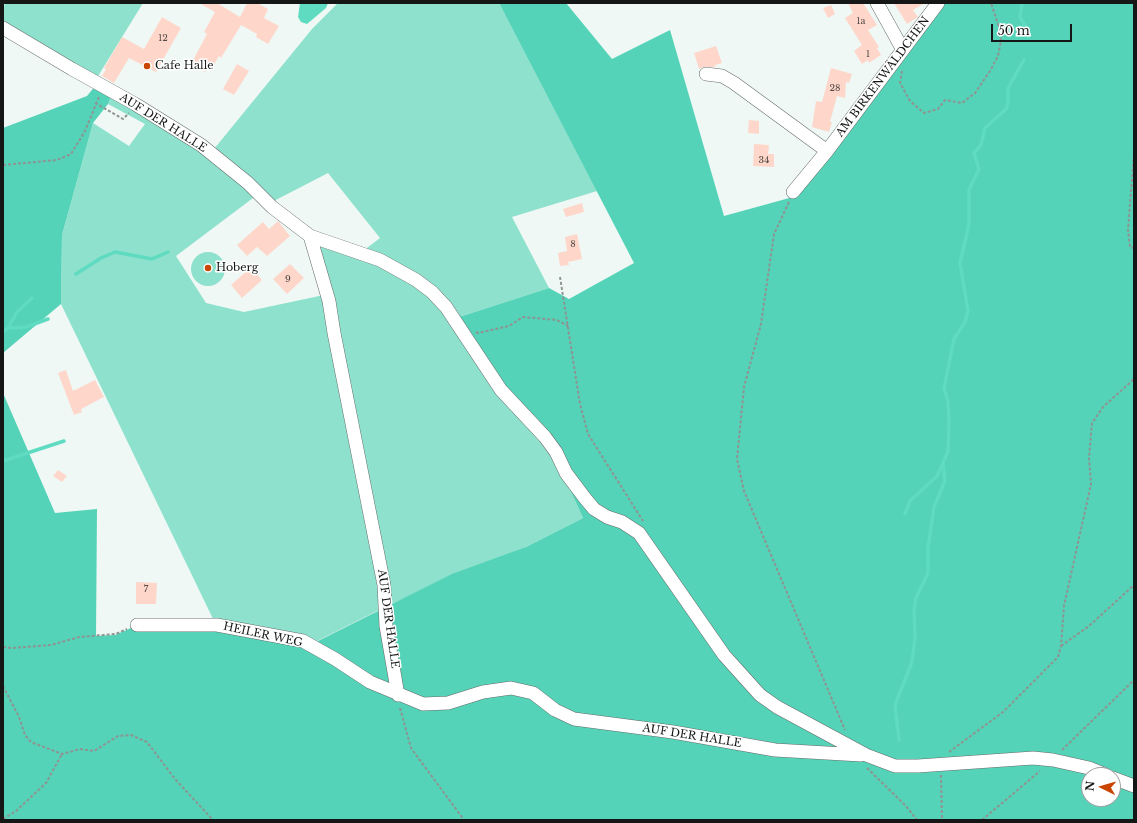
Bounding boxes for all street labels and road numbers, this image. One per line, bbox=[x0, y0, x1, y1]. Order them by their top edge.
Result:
street label: AM BIRKENWÄLDCHEN bbox=[834, 14, 932, 140]
street label: AUF DER HALLE bbox=[117, 91, 209, 155]
street label: AUF DER HALLE bbox=[374, 569, 402, 669]
street label: HEILER WEG bbox=[222, 620, 304, 650]
street label: AUF DER HALLE bbox=[642, 722, 742, 750]

